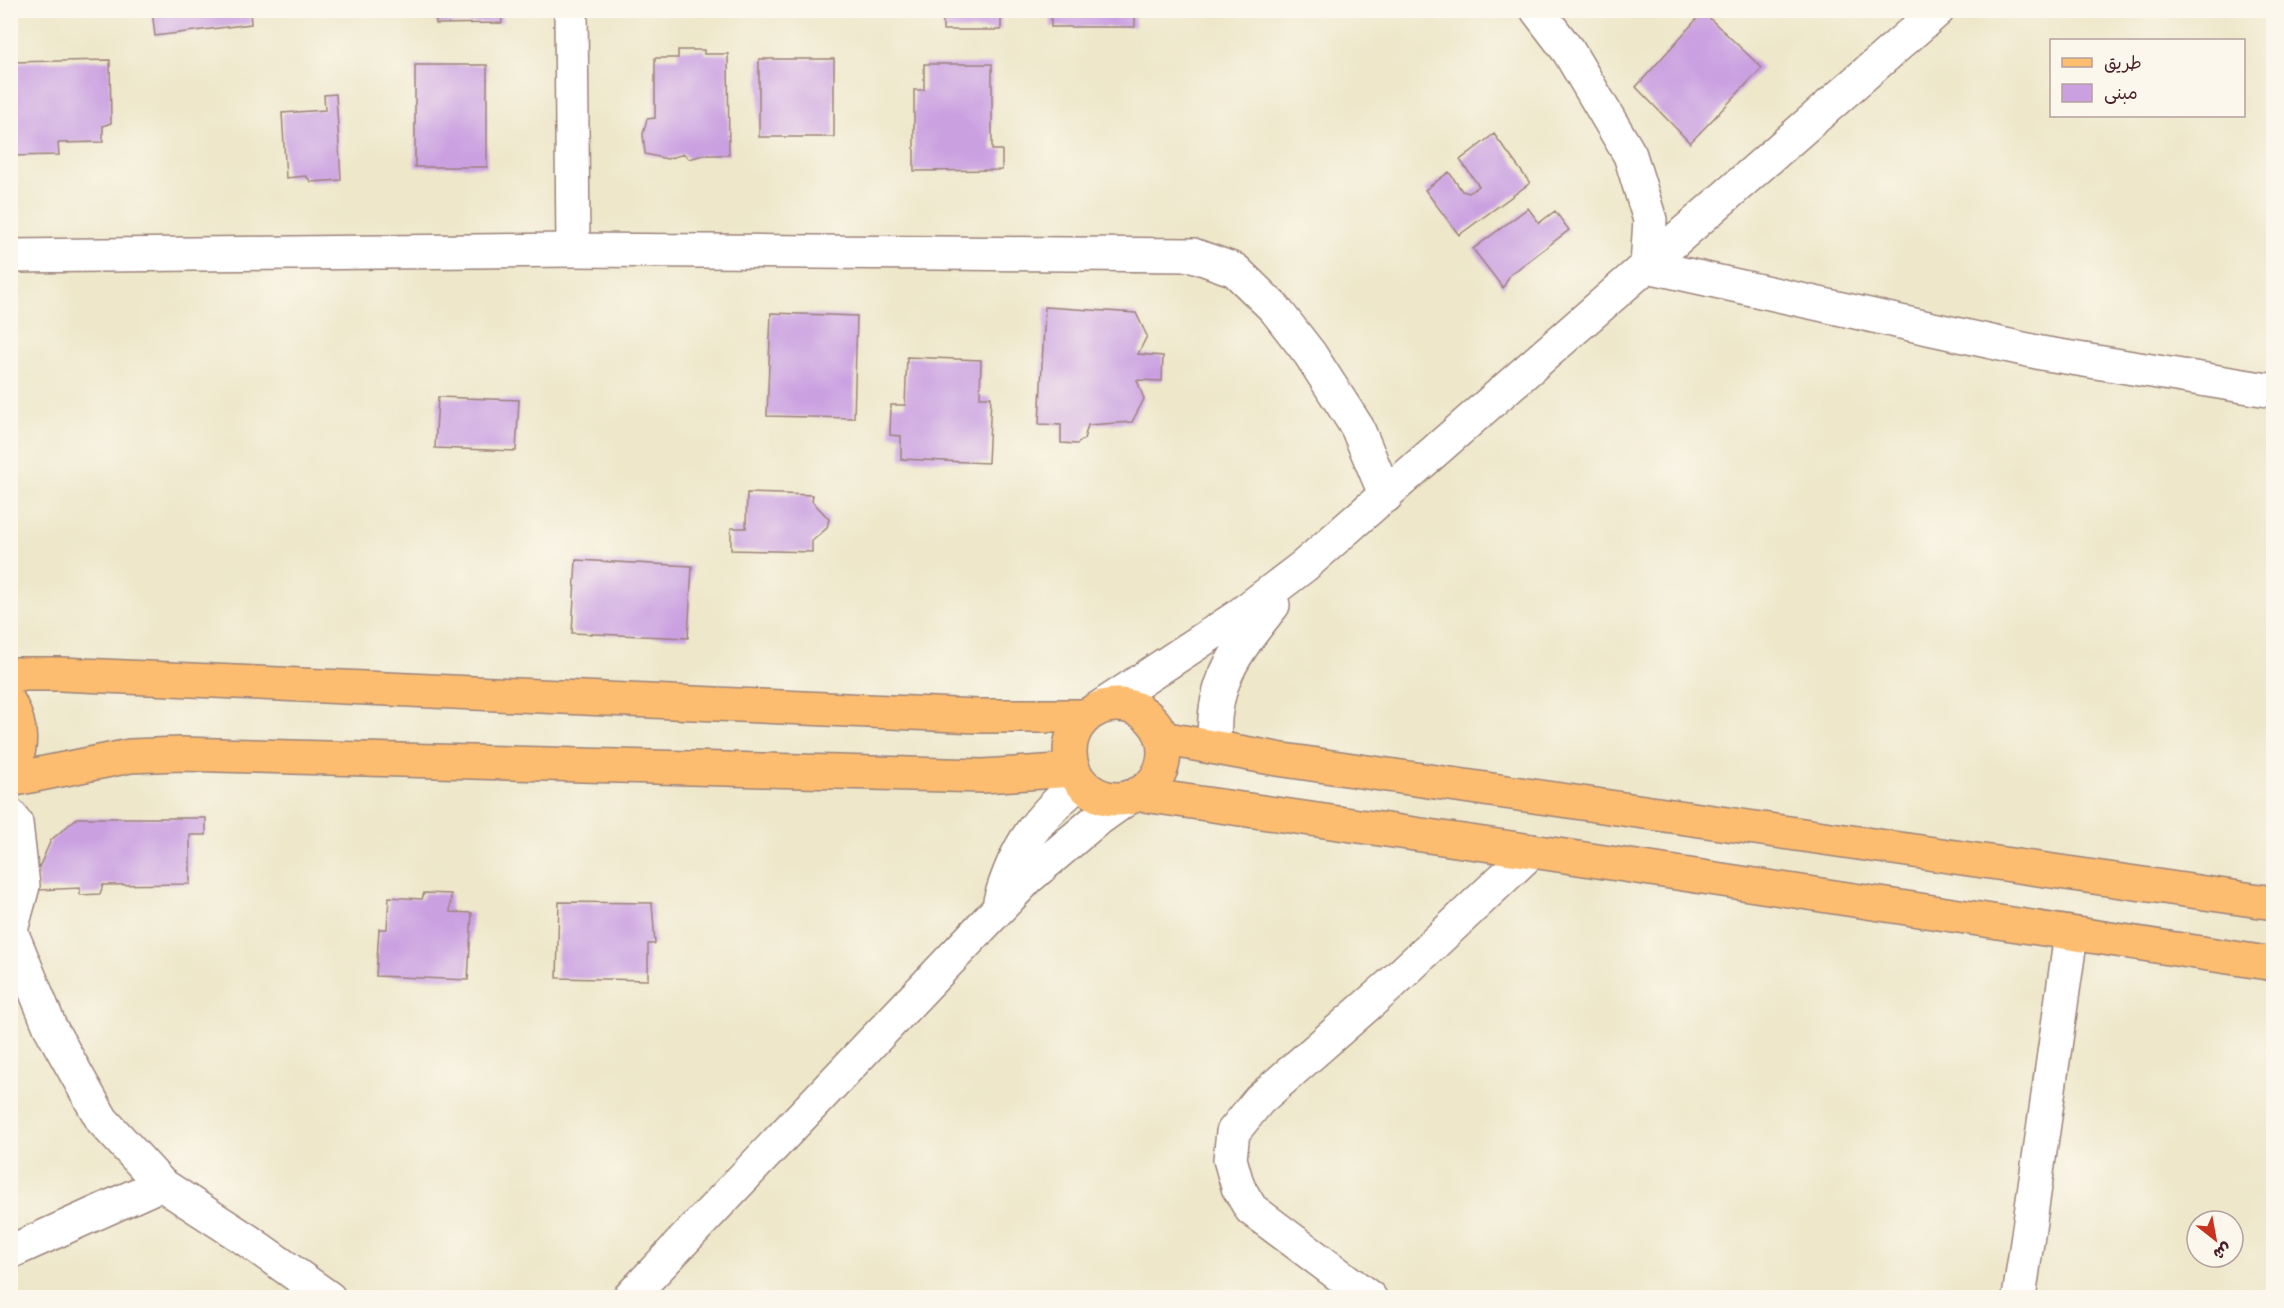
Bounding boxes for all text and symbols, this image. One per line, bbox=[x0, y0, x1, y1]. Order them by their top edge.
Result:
legend bbox=[2050, 39, 2245, 117]
text: طريق bbox=[2104, 53, 2142, 74]
text: مبنى bbox=[2104, 83, 2138, 104]
north arrow bbox=[2185, 1209, 2245, 1269]
text: ش bbox=[2210, 1238, 2234, 1263]

